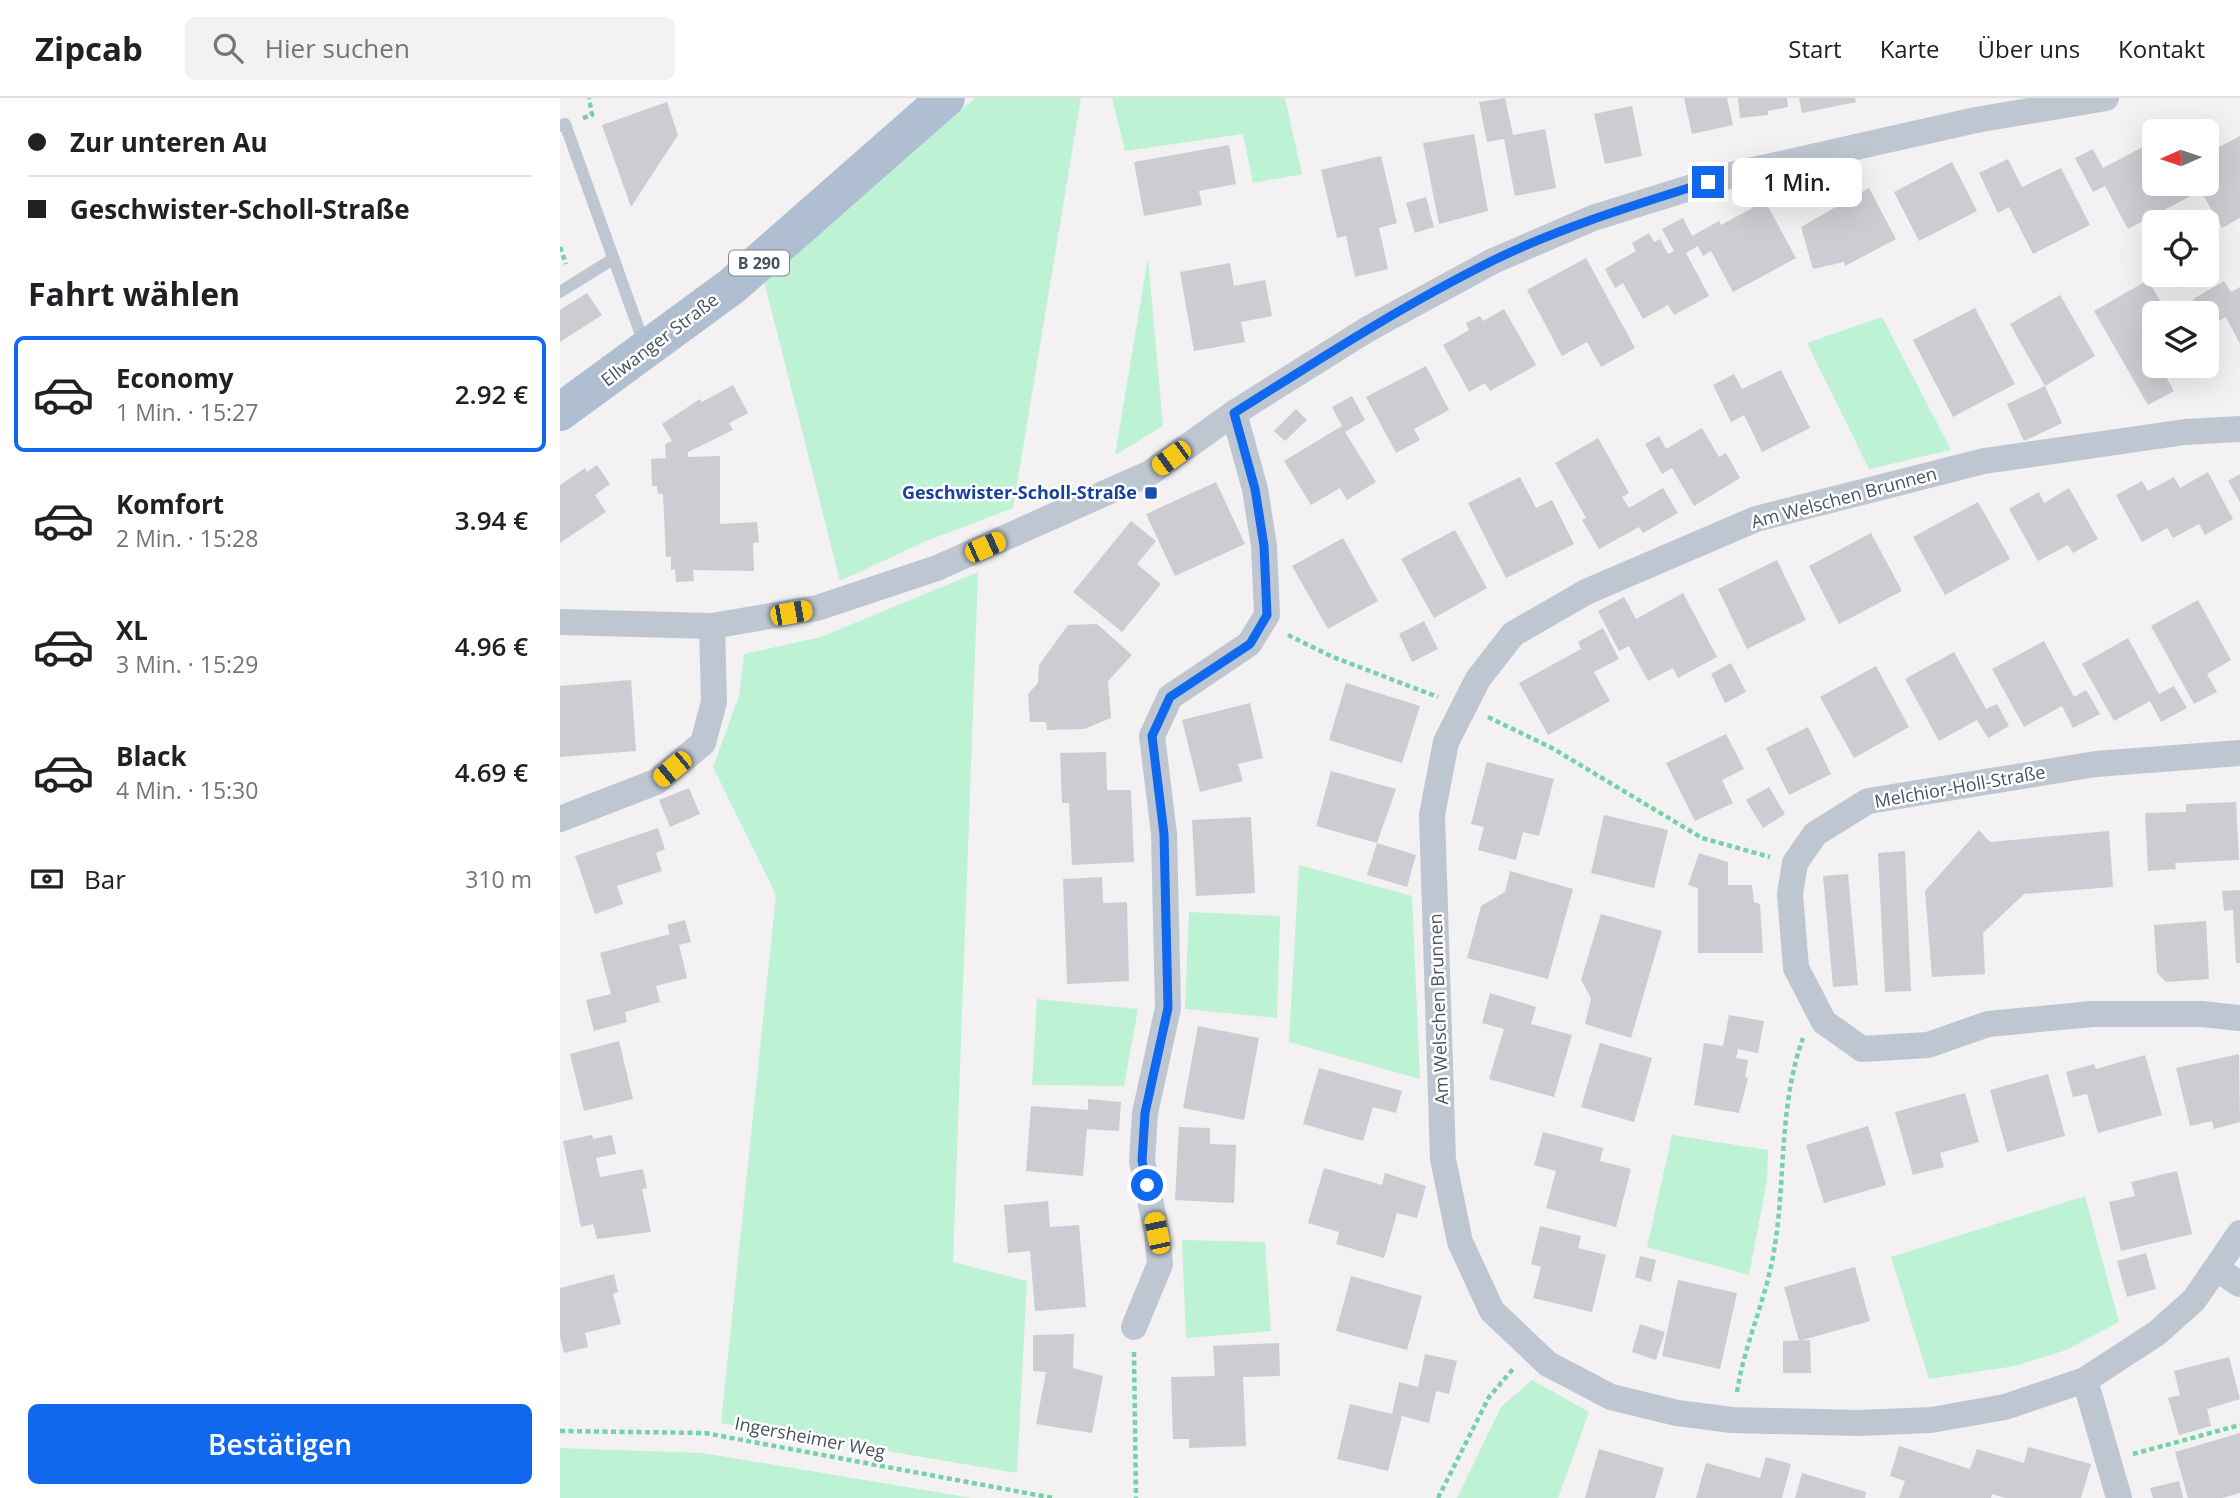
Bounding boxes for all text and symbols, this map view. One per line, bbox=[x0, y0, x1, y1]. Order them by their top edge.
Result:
search box bbox=[185, 17, 675, 80]
text: Zipcab bbox=[35, 26, 143, 71]
icon: search bbox=[209, 29, 247, 67]
text: Hier suchen bbox=[265, 30, 410, 66]
text: Start bbox=[1788, 32, 1842, 65]
text: Karte bbox=[1880, 32, 1940, 65]
text: Über uns bbox=[1978, 32, 2080, 65]
text: Kontakt bbox=[2118, 32, 2205, 65]
north arrow bbox=[2142, 119, 2219, 196]
map controls bbox=[2142, 119, 2219, 378]
text: Zur unteren Au bbox=[70, 124, 268, 160]
callout: 1 Min. bbox=[1732, 158, 1862, 206]
route end bbox=[1692, 166, 1724, 198]
text: 1 Min. bbox=[1763, 166, 1831, 198]
text: Geschwister-Scholl-Straße bbox=[70, 191, 410, 227]
button: locate bbox=[2142, 210, 2219, 287]
road number: B 290 bbox=[729, 251, 789, 276]
text: Fahrt wählen bbox=[28, 272, 240, 315]
street label: Ellwanger Straße bbox=[596, 287, 723, 391]
button: layers bbox=[2142, 301, 2219, 378]
text: Economy bbox=[116, 360, 234, 396]
icon: car bbox=[32, 363, 95, 426]
text: 2.92 € bbox=[455, 376, 528, 412]
text: 1 Min. · 15:27 bbox=[116, 396, 258, 428]
car bbox=[1148, 437, 1195, 479]
street label: Am Welschen Brunnen bbox=[1748, 461, 1939, 533]
place label: Geschwister-Scholl-Straße bbox=[902, 480, 1137, 504]
marker: Geschwister-Scholl-Straße bbox=[1143, 485, 1159, 501]
text: Komfort bbox=[116, 486, 224, 522]
icon: car bbox=[32, 489, 95, 552]
text: 3.94 € bbox=[455, 502, 528, 538]
text: 2 Min. · 15:28 bbox=[116, 522, 258, 554]
car bbox=[962, 529, 1009, 565]
car bbox=[769, 599, 814, 627]
text: XL bbox=[116, 612, 148, 648]
icon: car bbox=[32, 615, 95, 678]
text: 4.96 € bbox=[455, 628, 528, 664]
text: 3 Min. · 15:29 bbox=[116, 648, 258, 680]
text: Black bbox=[116, 738, 187, 774]
icon: car bbox=[32, 741, 95, 804]
car bbox=[650, 747, 695, 791]
text: 4.69 € bbox=[455, 754, 528, 790]
street label: Melchior-Holl-Straße bbox=[1873, 759, 2047, 813]
text: 4 Min. · 15:30 bbox=[116, 774, 258, 806]
icon: cash bbox=[28, 860, 66, 898]
text: Bar bbox=[84, 861, 126, 897]
text: 310 m bbox=[465, 863, 532, 895]
street label: Am Welschen Brunnen bbox=[1423, 913, 1453, 1105]
route start bbox=[1131, 1169, 1163, 1201]
car bbox=[1143, 1210, 1172, 1256]
button: Bestätigen bbox=[28, 1404, 532, 1484]
street label: Ingersheimer Weg bbox=[733, 1411, 888, 1463]

